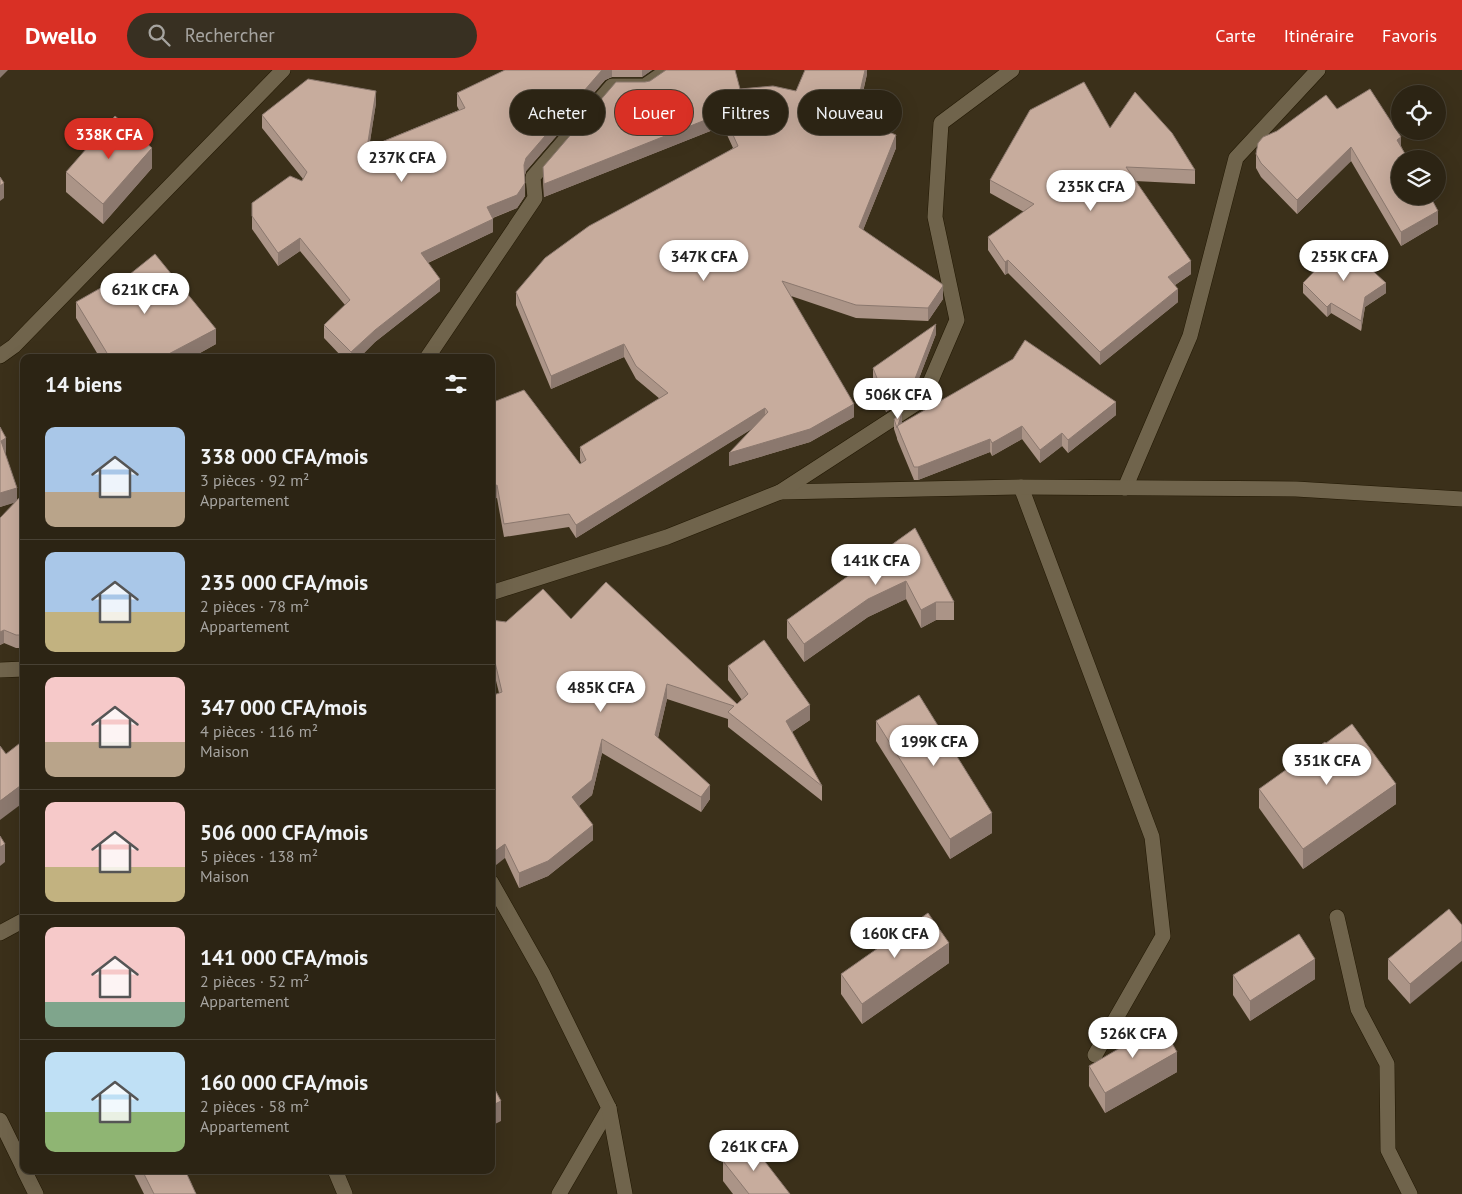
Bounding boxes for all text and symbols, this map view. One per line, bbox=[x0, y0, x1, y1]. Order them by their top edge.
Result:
search box bbox=[127, 13, 477, 58]
text: Dwello bbox=[25, 20, 97, 51]
icon: search bbox=[145, 21, 173, 49]
text: Rechercher bbox=[185, 23, 275, 47]
text: Carte bbox=[1215, 24, 1256, 47]
text: Itinéraire bbox=[1284, 24, 1354, 47]
text: Favoris bbox=[1382, 24, 1437, 47]
map controls bbox=[1391, 85, 1446, 205]
button: locate bbox=[1391, 85, 1446, 140]
chip: Acheter bbox=[510, 90, 605, 135]
chip: Louer bbox=[615, 90, 693, 135]
chip: Filtres bbox=[703, 90, 788, 135]
chip: Nouveau bbox=[798, 90, 902, 135]
pin: 338K CFA bbox=[57, 118, 161, 160]
text: 338K CFA bbox=[75, 124, 143, 144]
pin: 237K CFA bbox=[350, 140, 454, 183]
text: 237K CFA bbox=[368, 147, 436, 167]
button: layers bbox=[1391, 150, 1446, 205]
pin: 235K CFA bbox=[1039, 170, 1143, 212]
text: 235K CFA bbox=[1057, 176, 1125, 196]
pin: 347K CFA bbox=[652, 240, 756, 282]
pin: 255K CFA bbox=[1292, 240, 1396, 282]
text: 347K CFA bbox=[670, 246, 738, 266]
text: 255K CFA bbox=[1310, 246, 1378, 266]
pin: 621K CFA bbox=[93, 272, 197, 315]
text: 621K CFA bbox=[111, 279, 179, 299]
icon: filters bbox=[442, 370, 470, 398]
text: 14 biens bbox=[45, 371, 122, 398]
pin: 506K CFA bbox=[846, 378, 950, 420]
text: 506K CFA bbox=[864, 384, 932, 404]
text: 338 000 CFA/mois bbox=[200, 443, 368, 470]
icon: home bbox=[85, 447, 145, 507]
text: 3 pièces · 92 m² bbox=[200, 470, 309, 490]
text: Appartement bbox=[200, 490, 289, 510]
pin: 141K CFA bbox=[824, 544, 928, 586]
text: 141K CFA bbox=[842, 550, 910, 570]
text: 235 000 CFA/mois bbox=[200, 569, 368, 596]
icon: home bbox=[85, 572, 145, 632]
text: 2 pièces · 78 m² bbox=[200, 596, 309, 616]
text: Appartement bbox=[200, 616, 289, 636]
pin: 485K CFA bbox=[549, 670, 653, 713]
text: 485K CFA bbox=[567, 677, 635, 697]
text: 347 000 CFA/mois bbox=[200, 694, 367, 721]
icon: home bbox=[85, 697, 145, 757]
text: 4 pièces · 116 m² bbox=[200, 721, 318, 741]
pin: 199K CFA bbox=[882, 724, 986, 767]
text: 199K CFA bbox=[900, 731, 968, 751]
text: Maison bbox=[200, 741, 249, 761]
pin: 351K CFA bbox=[1275, 744, 1379, 786]
text: 351K CFA bbox=[1293, 750, 1361, 770]
text: 506 000 CFA/mois bbox=[200, 819, 368, 846]
icon: home bbox=[85, 822, 145, 882]
text: 5 pièces · 138 m² bbox=[200, 846, 318, 866]
text: Maison bbox=[200, 866, 249, 886]
pin: 160K CFA bbox=[843, 916, 947, 959]
text: 160K CFA bbox=[861, 923, 929, 943]
text: 141 000 CFA/mois bbox=[200, 944, 368, 971]
icon: home bbox=[85, 947, 145, 1007]
text: 2 pièces · 52 m² bbox=[200, 971, 309, 991]
text: Appartement bbox=[200, 991, 289, 1011]
pin: 526K CFA bbox=[1081, 1016, 1185, 1059]
text: 526K CFA bbox=[1099, 1023, 1167, 1043]
text: 160 000 CFA/mois bbox=[200, 1069, 368, 1096]
icon: home bbox=[85, 1072, 145, 1132]
text: 2 pièces · 58 m² bbox=[200, 1096, 309, 1116]
text: Appartement bbox=[200, 1116, 289, 1136]
pin: 261K CFA bbox=[702, 1130, 806, 1172]
text: 261K CFA bbox=[720, 1136, 788, 1156]

